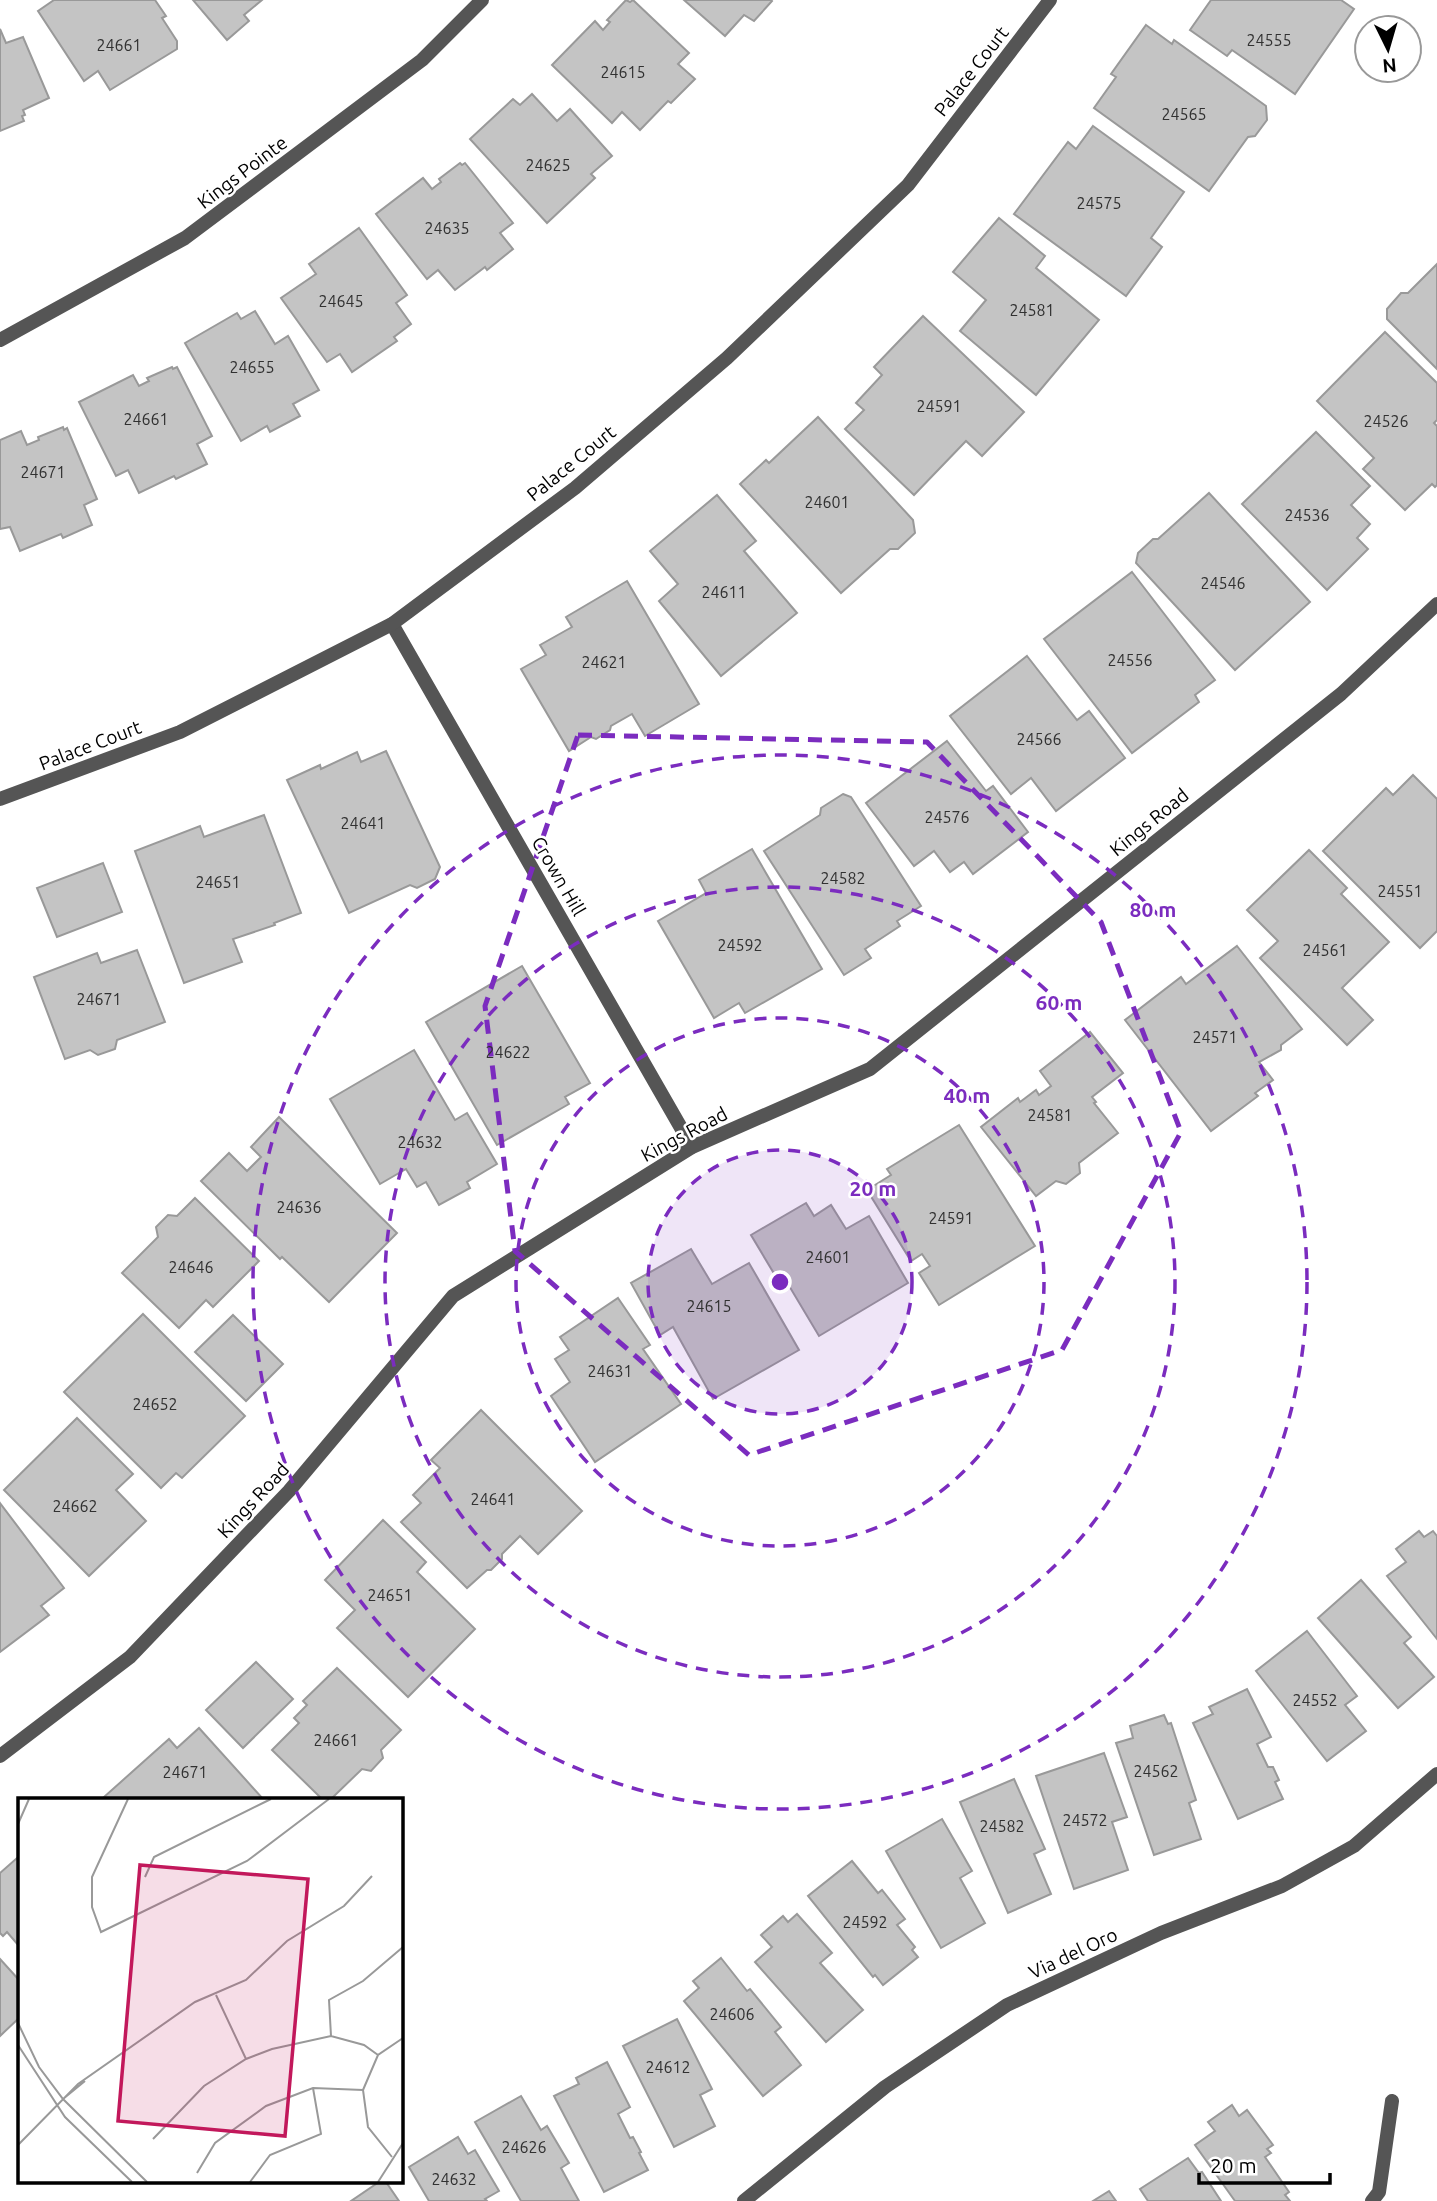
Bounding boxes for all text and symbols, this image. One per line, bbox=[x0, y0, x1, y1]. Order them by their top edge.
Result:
north arrow bbox=[1353, 14, 1423, 84]
street label: Palace Court bbox=[929, 21, 1013, 120]
house number: 24555 bbox=[1246, 31, 1292, 49]
house number: 24661 bbox=[96, 36, 142, 54]
text: N bbox=[1381, 54, 1398, 78]
house number: 24615 bbox=[600, 63, 646, 81]
house number: 24565 bbox=[1161, 105, 1207, 123]
street label: Kings Pointe bbox=[193, 131, 291, 213]
house number: 24625 bbox=[525, 156, 571, 174]
house number: 24575 bbox=[1076, 194, 1122, 212]
house number: 24635 bbox=[424, 219, 470, 237]
house number: 24645 bbox=[318, 292, 364, 310]
house number: 24581 bbox=[1009, 301, 1055, 319]
house number: 24655 bbox=[229, 358, 275, 376]
house number: 24591 bbox=[916, 397, 962, 415]
house number: 24661 bbox=[123, 410, 169, 428]
house number: 24526 bbox=[1363, 412, 1409, 430]
street label: Palace Court bbox=[522, 420, 620, 505]
house number: 24671 bbox=[20, 463, 66, 481]
house number: 24601 bbox=[804, 493, 850, 511]
house number: 24536 bbox=[1284, 506, 1330, 524]
house number: 24546 bbox=[1200, 574, 1246, 592]
house number: 24611 bbox=[701, 583, 747, 601]
house number: 24556 bbox=[1107, 651, 1153, 669]
house number: 24621 bbox=[581, 653, 627, 671]
street label: Palace Court bbox=[36, 715, 145, 775]
house number: 24566 bbox=[1016, 730, 1062, 748]
street label: Kings Road bbox=[1105, 784, 1193, 860]
house number: 24576 bbox=[924, 808, 970, 826]
house number: 24641 bbox=[340, 814, 386, 832]
street label: Crown Hill bbox=[528, 833, 590, 919]
house number: 24582 bbox=[820, 869, 866, 887]
house number: 24651 bbox=[195, 873, 241, 891]
house number: 24551 bbox=[1377, 882, 1423, 900]
text: 80 m bbox=[1130, 897, 1176, 921]
house number: 24592 bbox=[717, 936, 763, 954]
house number: 24561 bbox=[1302, 941, 1348, 959]
house number: 24671 bbox=[76, 990, 122, 1008]
text: 60 m bbox=[1036, 990, 1082, 1014]
house number: 24571 bbox=[1192, 1028, 1238, 1046]
house number: 24622 bbox=[485, 1043, 531, 1061]
text: 40 m bbox=[944, 1083, 990, 1107]
street label: Kings Road bbox=[637, 1102, 731, 1166]
house number: 24581 bbox=[1027, 1106, 1073, 1124]
house number: 24632 bbox=[397, 1133, 443, 1151]
text: 20 m bbox=[850, 1176, 896, 1200]
house number: 24636 bbox=[276, 1198, 322, 1216]
house number: 24591 bbox=[928, 1209, 974, 1227]
house number: 24601 bbox=[805, 1248, 851, 1266]
house number: 24646 bbox=[168, 1258, 214, 1276]
centre of rings bbox=[768, 1270, 792, 1294]
house number: 24615 bbox=[686, 1297, 732, 1315]
house number: 24631 bbox=[587, 1362, 633, 1380]
house number: 24652 bbox=[132, 1395, 178, 1413]
street label: Kings Road bbox=[213, 1458, 293, 1542]
house number: 24641 bbox=[470, 1490, 516, 1508]
house number: 24662 bbox=[52, 1497, 98, 1515]
house number: 24651 bbox=[367, 1586, 413, 1604]
house number: 24552 bbox=[1292, 1691, 1338, 1709]
house number: 24661 bbox=[313, 1731, 359, 1749]
house number: 24562 bbox=[1133, 1762, 1179, 1780]
house number: 24671 bbox=[162, 1763, 208, 1781]
inset map bbox=[18, 1798, 402, 2184]
house number: 24572 bbox=[1062, 1811, 1108, 1829]
house number: 24582 bbox=[979, 1817, 1025, 1835]
house number: 24592 bbox=[842, 1913, 888, 1931]
street label: Via del Oro bbox=[1025, 1923, 1121, 1983]
house number: 24606 bbox=[709, 2005, 755, 2023]
house number: 24612 bbox=[645, 2058, 691, 2076]
house number: 24626 bbox=[501, 2138, 547, 2156]
scale bar bbox=[1199, 2142, 1330, 2186]
text: 20 m bbox=[1210, 2153, 1257, 2177]
house number: 24632 bbox=[431, 2170, 477, 2188]

